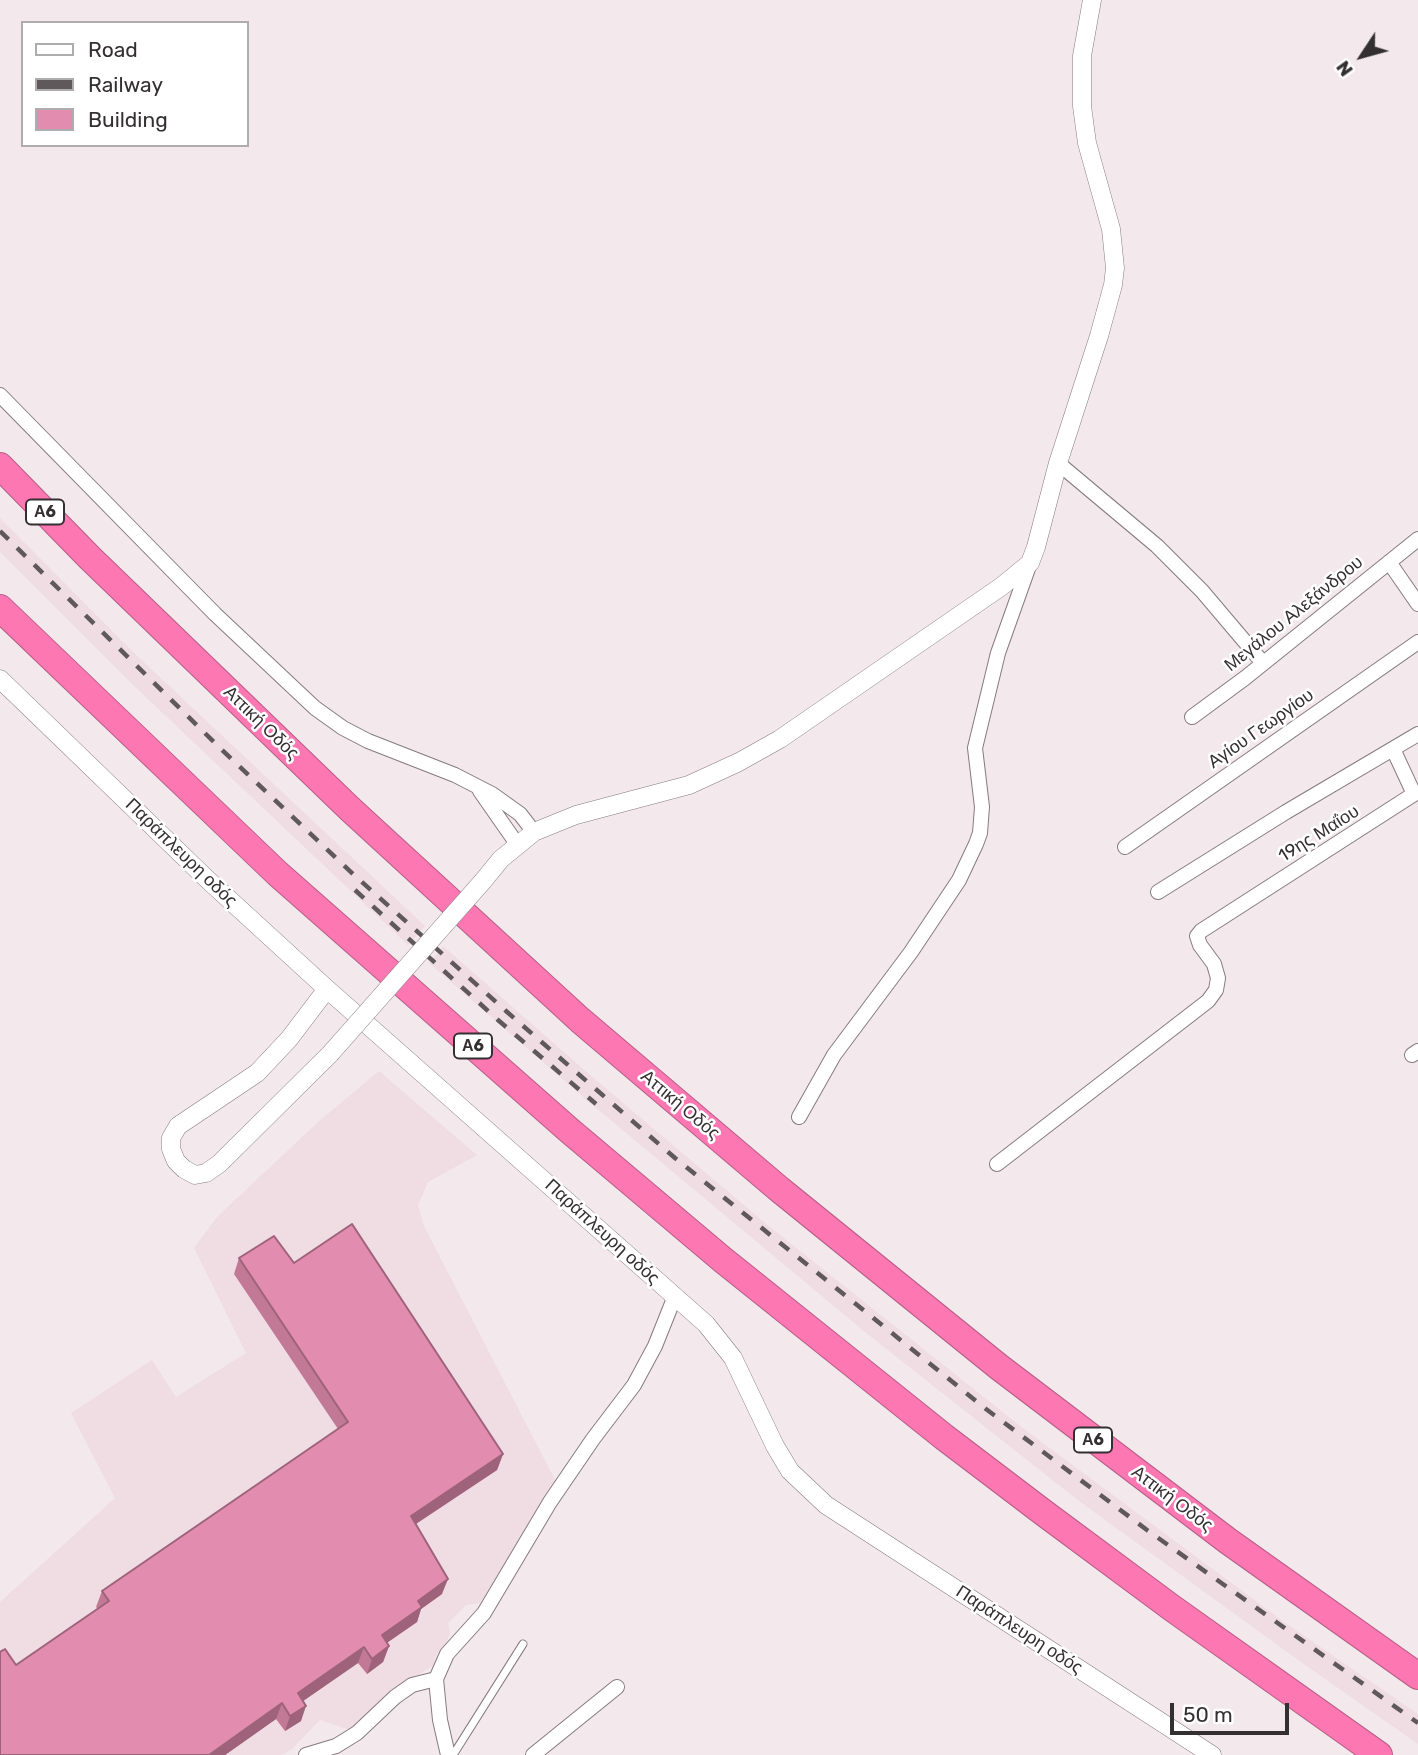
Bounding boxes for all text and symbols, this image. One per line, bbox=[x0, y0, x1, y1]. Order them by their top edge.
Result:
legend bbox=[21, 21, 248, 147]
north arrow bbox=[1327, 21, 1397, 91]
text: Road bbox=[88, 37, 138, 62]
text: N bbox=[1331, 56, 1358, 81]
text: Railway bbox=[88, 72, 163, 97]
text: Building bbox=[88, 107, 168, 132]
road number: Α6 bbox=[26, 499, 64, 524]
street label: Μεγάλου Αλεξάνδρου bbox=[1221, 552, 1367, 676]
street label: Αττική Οδός bbox=[219, 682, 303, 764]
street label: Αγίου Γεωργίου bbox=[1204, 685, 1318, 773]
street label: Παράπλευρη οδός bbox=[121, 794, 241, 912]
street label: 19ης Μαΐου bbox=[1275, 801, 1363, 867]
road number: Α6 bbox=[454, 1034, 492, 1058]
street label: Αττική Οδός bbox=[636, 1066, 724, 1144]
street label: Παράπλευρη οδός bbox=[540, 1175, 664, 1289]
road number: Α6 bbox=[1074, 1428, 1112, 1452]
street label: Αττική Οδός bbox=[1127, 1461, 1217, 1537]
street label: Παράπλευρη οδός bbox=[952, 1581, 1086, 1679]
scale bar bbox=[1173, 1688, 1292, 1732]
text: 50 m bbox=[1183, 1702, 1233, 1727]

